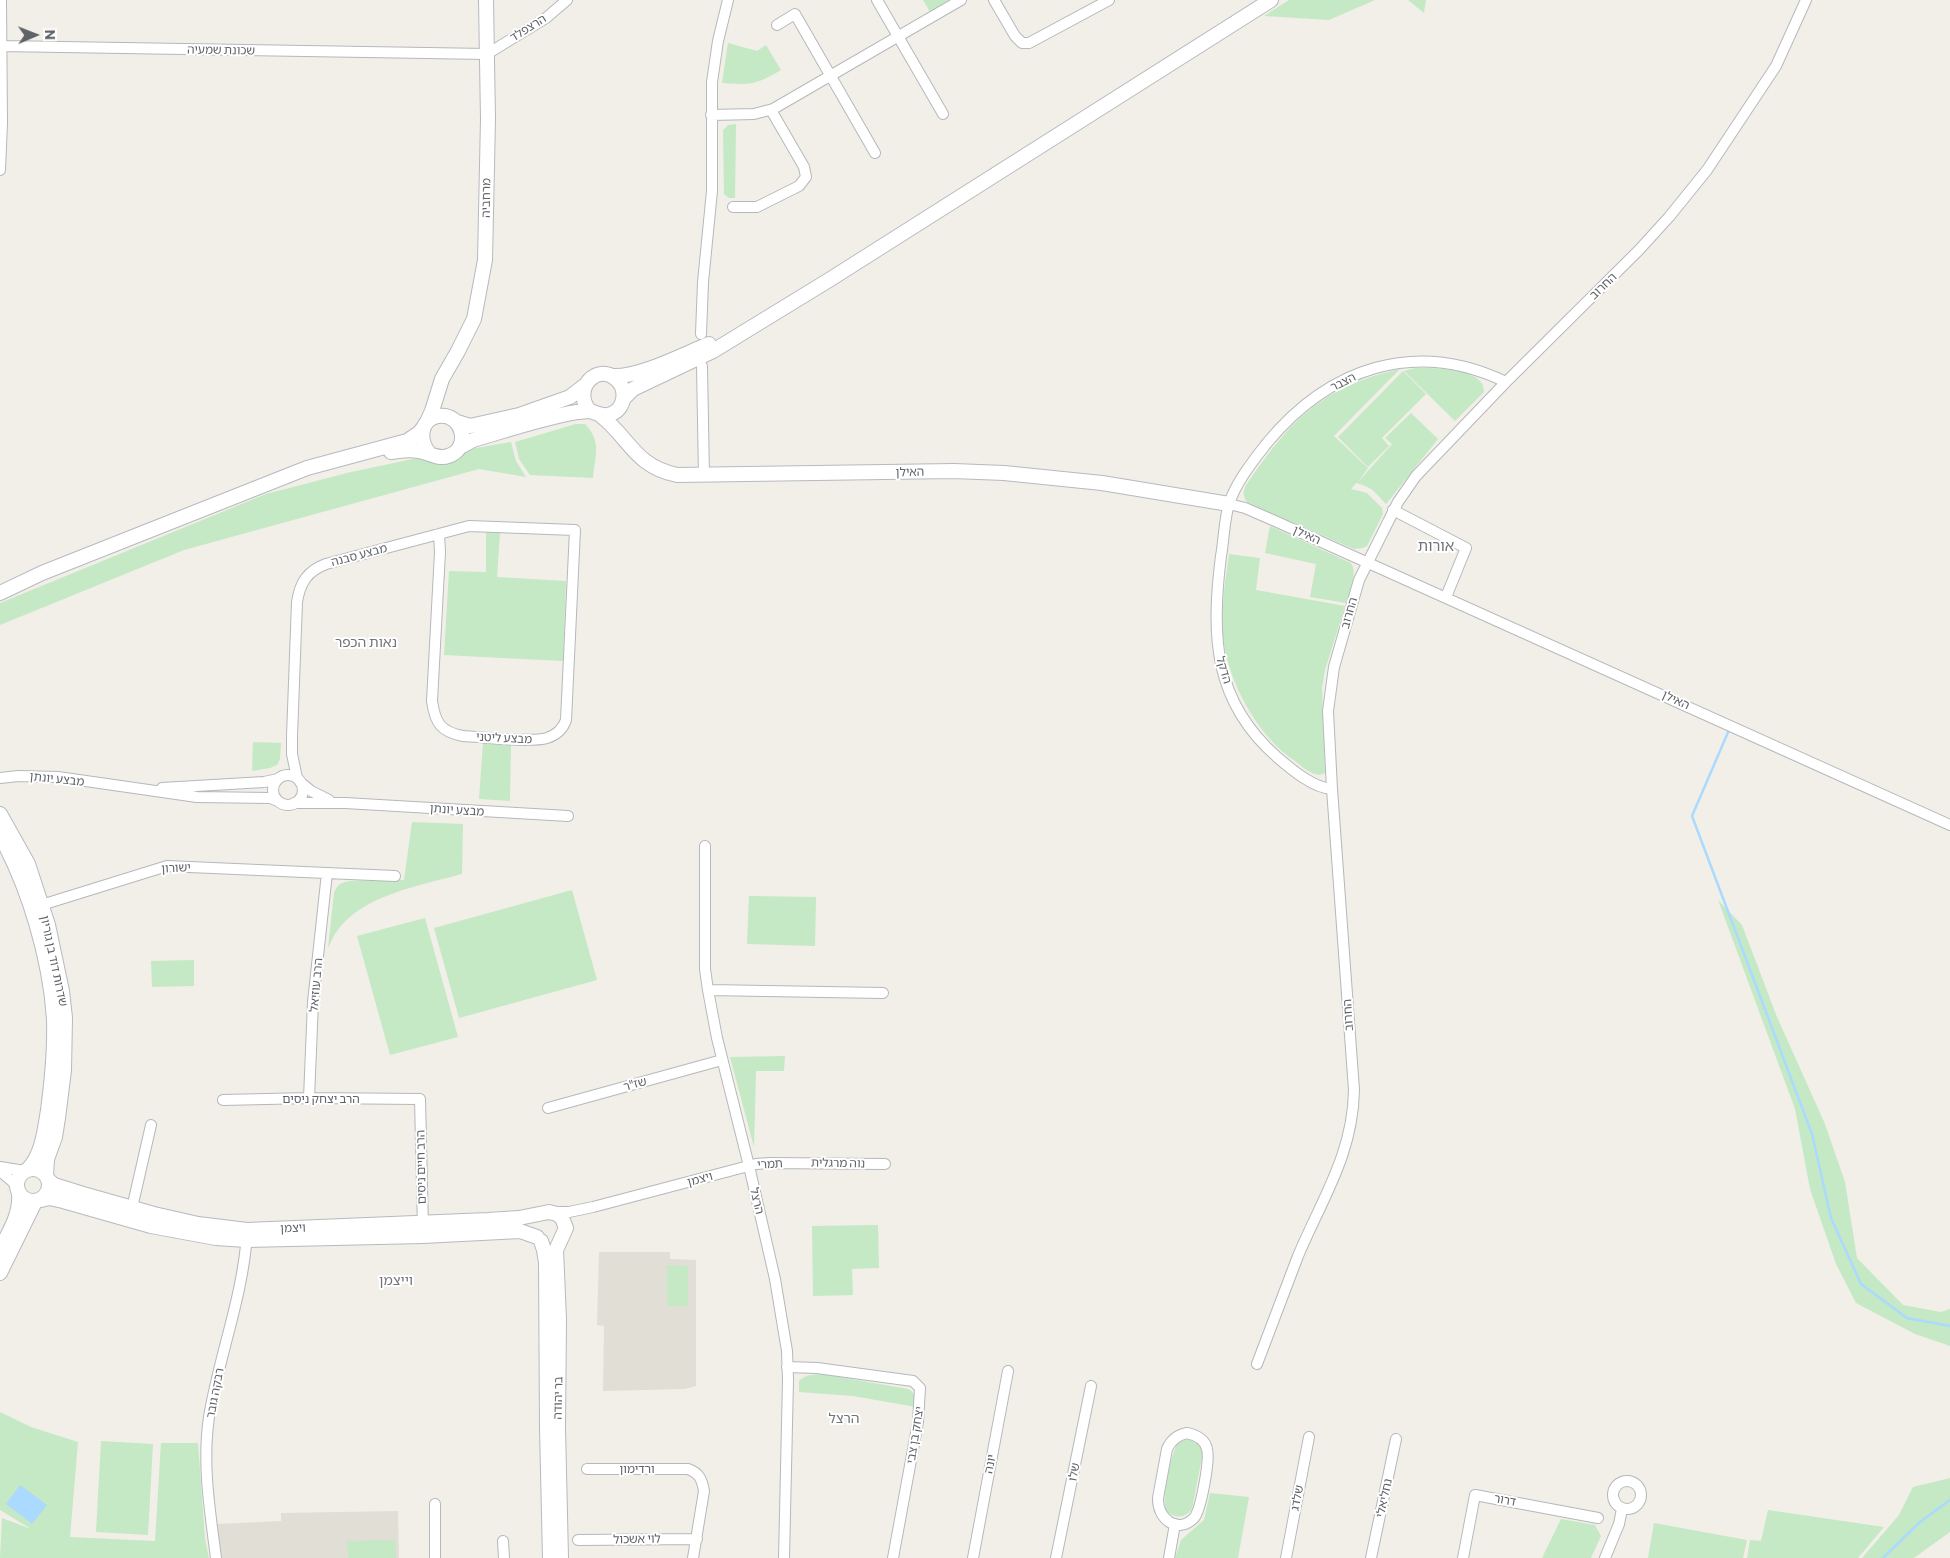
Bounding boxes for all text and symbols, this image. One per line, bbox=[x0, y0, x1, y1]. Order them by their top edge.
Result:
north arrow bbox=[10, 10, 60, 60]
street label: הרצפלד bbox=[507, 11, 549, 45]
text: N bbox=[42, 29, 59, 40]
street label: שכונת שמעיה bbox=[187, 42, 255, 58]
street label: מרחביה bbox=[478, 178, 494, 218]
street label: החרוב bbox=[1586, 270, 1620, 302]
street label: הצבר bbox=[1328, 370, 1358, 394]
street label: האילן bbox=[896, 465, 924, 479]
street label: האילן bbox=[1291, 523, 1323, 547]
district label: אורות bbox=[1418, 537, 1454, 555]
street label: מבצע סבנה bbox=[329, 541, 389, 569]
street label: החרוב bbox=[1338, 596, 1360, 630]
district label: נאות הכפר bbox=[335, 634, 397, 650]
street label: הדקל bbox=[1213, 655, 1235, 685]
street label: האילן bbox=[1660, 687, 1692, 713]
street label: מבצע ליטני bbox=[476, 729, 532, 747]
street label: מבצע יונתן bbox=[29, 769, 85, 789]
street label: מבצע יונתן bbox=[429, 801, 485, 819]
street label: ישורון bbox=[161, 860, 191, 876]
street label: שדרות דוד בן גוריון bbox=[37, 914, 71, 1008]
street label: הרב עוזיאל bbox=[306, 957, 326, 1013]
street label: החרוב bbox=[1340, 998, 1356, 1032]
street label: שז"ר bbox=[622, 1074, 648, 1094]
street label: הרב יצחק ניסים bbox=[282, 1092, 360, 1106]
street label: הרב חיים ניסים bbox=[413, 1130, 429, 1204]
street label: נוה מרגלית bbox=[811, 1155, 865, 1171]
street label: תמרי bbox=[757, 1156, 783, 1172]
street label: ויצמן bbox=[686, 1169, 714, 1189]
street label: הרצל bbox=[747, 1186, 767, 1216]
street label: ויצמן bbox=[280, 1220, 306, 1236]
district label: וייצמן bbox=[379, 1272, 413, 1288]
street label: רבקה גובר bbox=[203, 1367, 227, 1419]
street label: בר יהודה bbox=[550, 1376, 566, 1420]
street label: יצחק בן צבי bbox=[903, 1405, 927, 1465]
district label: הרצל bbox=[828, 1410, 860, 1426]
street label: יונה bbox=[981, 1453, 999, 1475]
street label: שלו bbox=[1065, 1461, 1083, 1483]
street label: ורדימון bbox=[619, 1462, 655, 1476]
street label: נחליאלי bbox=[1373, 1477, 1395, 1519]
street label: שלדג bbox=[1287, 1484, 1307, 1512]
street label: דרור bbox=[1493, 1491, 1517, 1509]
street label: לוי אשכול bbox=[613, 1531, 661, 1547]

